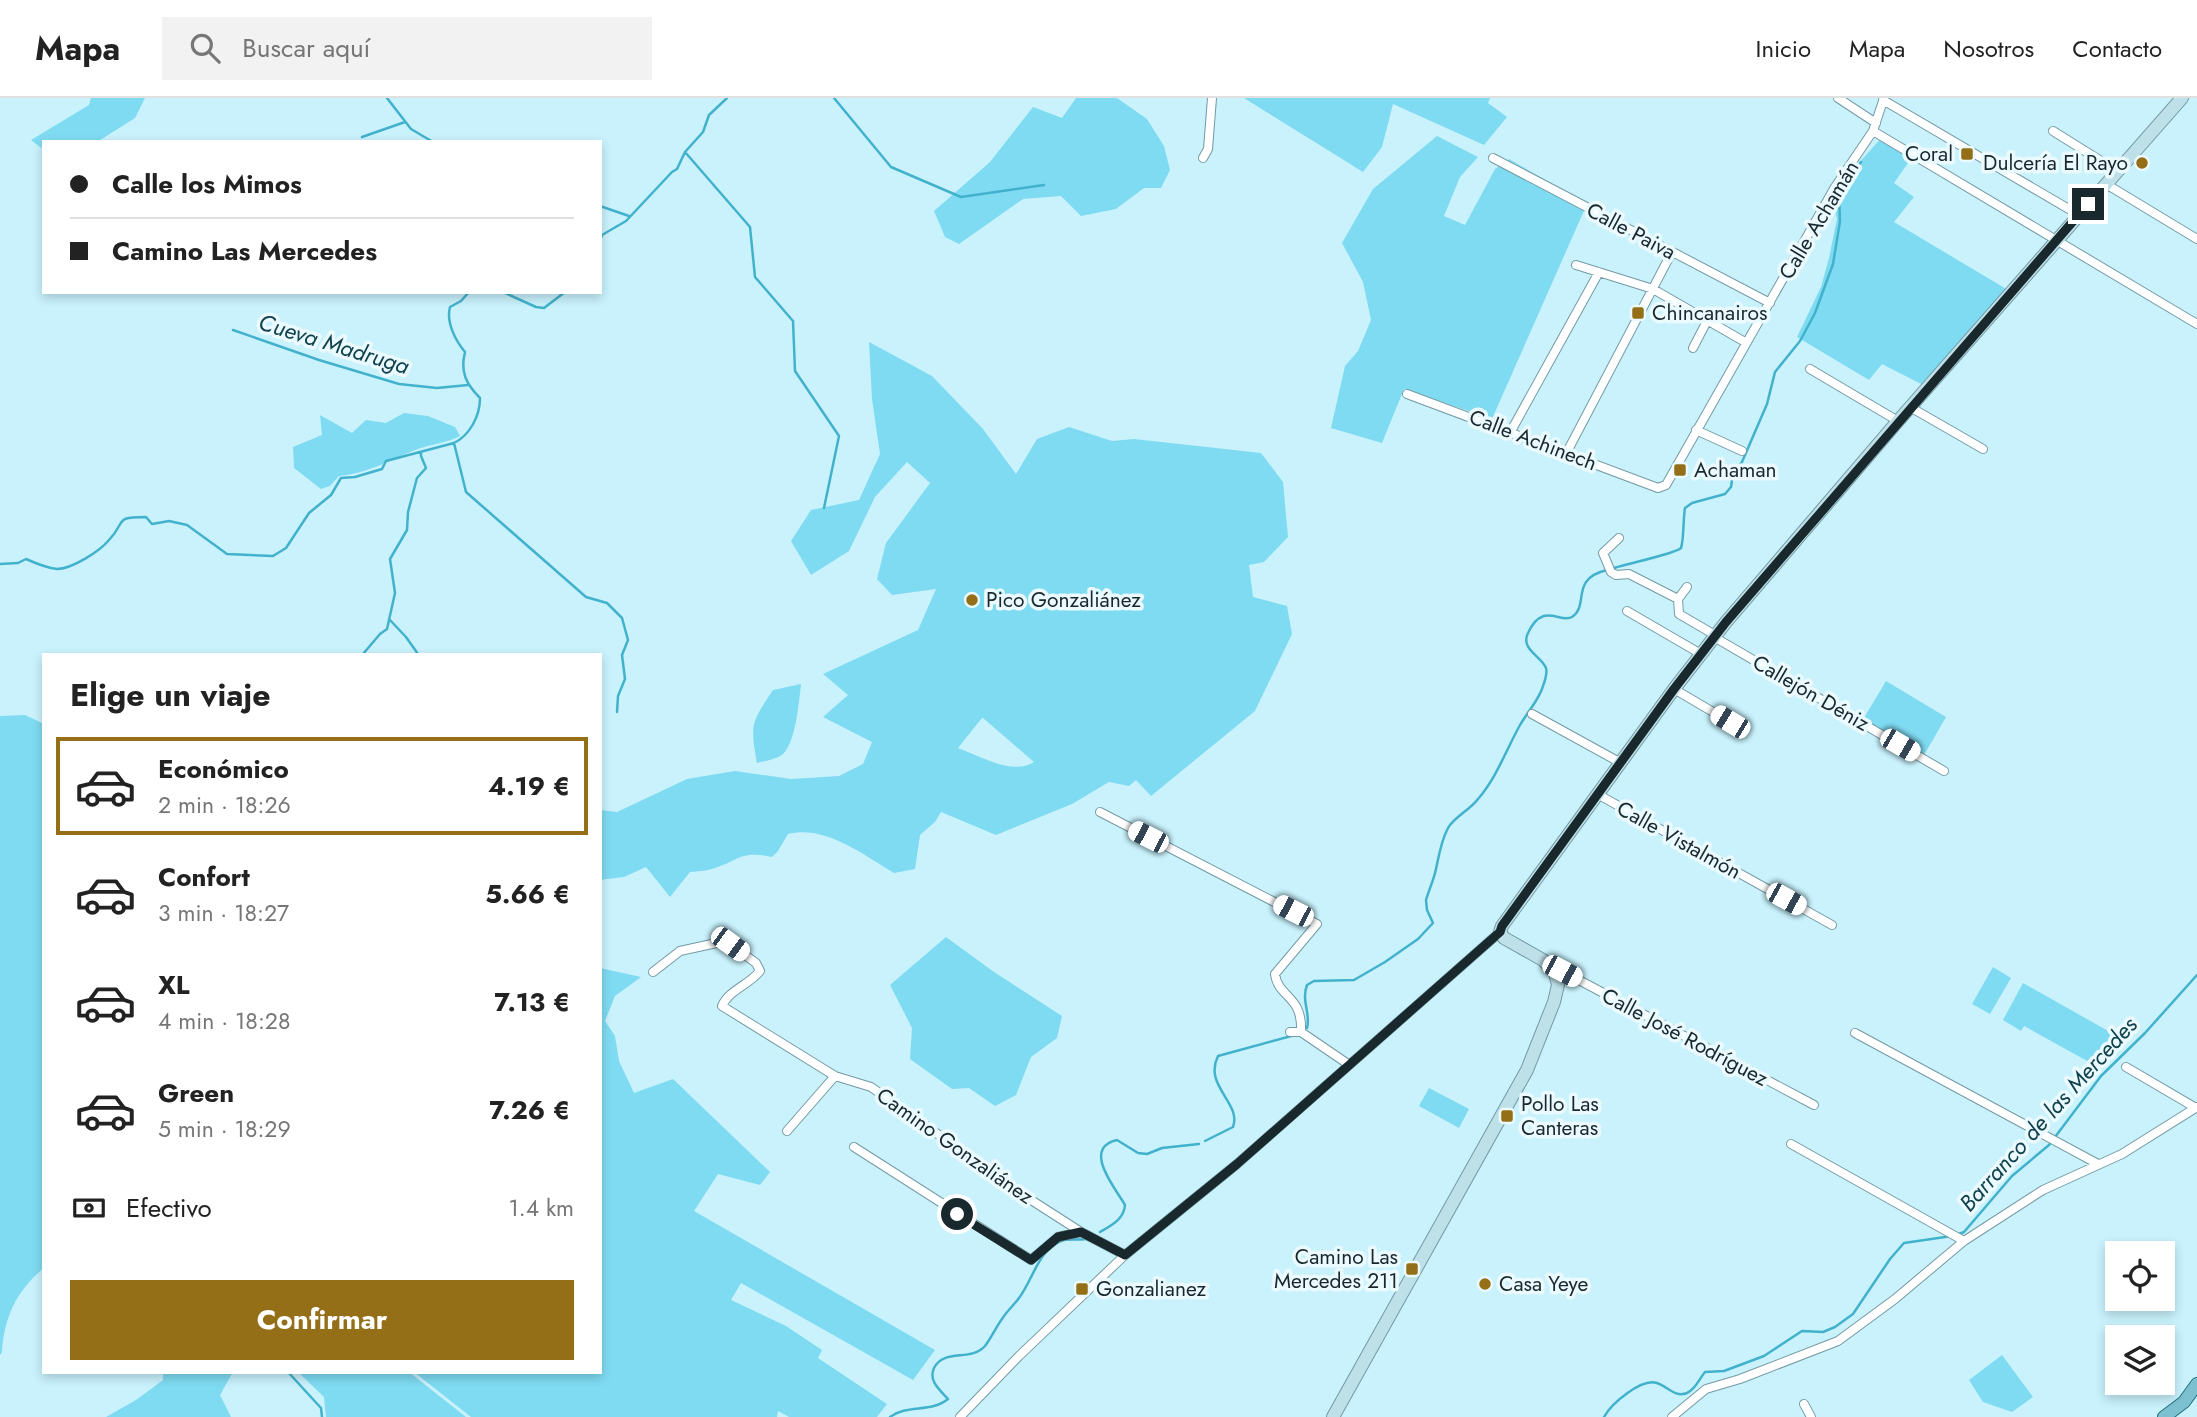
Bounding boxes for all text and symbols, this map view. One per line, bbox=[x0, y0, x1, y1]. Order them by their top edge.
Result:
search box bbox=[162, 17, 652, 80]
text: Mapa bbox=[35, 25, 120, 72]
icon: search bbox=[186, 29, 224, 67]
text: Buscar aquí bbox=[242, 29, 370, 67]
text: Inicio bbox=[1756, 31, 1811, 66]
text: Mapa bbox=[1849, 31, 1905, 66]
text: Nosotros bbox=[1943, 31, 2034, 66]
text: Contacto bbox=[2072, 31, 2162, 66]
place label: Coral bbox=[1905, 139, 1953, 169]
marker: Coral bbox=[1959, 146, 1975, 162]
place label: Dulcería El Rayo bbox=[1983, 148, 2128, 178]
street label: Calle Achamán bbox=[1772, 155, 1866, 285]
marker: Dulcería El Rayo bbox=[2134, 155, 2150, 171]
text: Calle los Mimos bbox=[112, 165, 302, 203]
route end bbox=[2072, 188, 2104, 220]
street label: Calle Paiva bbox=[1581, 195, 1681, 267]
text: Camino Las Mercedes bbox=[112, 232, 377, 270]
place label: Chincanairos bbox=[1652, 298, 1767, 328]
water label: Cueva Madruga bbox=[254, 305, 414, 383]
marker: Chincanairos bbox=[1630, 305, 1646, 321]
street label: Calle Achinech bbox=[1465, 402, 1601, 478]
place label: Achaman bbox=[1694, 455, 1777, 485]
marker: Achaman bbox=[1672, 462, 1688, 478]
place label: Pico Gonzaliánez bbox=[986, 585, 1141, 615]
marker: Pico Gonzaliánez bbox=[964, 592, 980, 608]
street label: Callejón Déniz bbox=[1747, 647, 1875, 739]
text: Elige un viaje bbox=[70, 672, 271, 718]
car bbox=[1707, 702, 1754, 742]
car bbox=[1877, 725, 1924, 765]
text: Económico bbox=[158, 750, 289, 788]
icon: car bbox=[74, 755, 137, 818]
text: 4.19 € bbox=[488, 767, 570, 805]
text: 2 min · 18:26 bbox=[158, 788, 291, 822]
street label: Calle Vistalmón bbox=[1611, 793, 1747, 887]
car bbox=[1125, 818, 1172, 856]
text: Confort bbox=[158, 858, 250, 896]
icon: car bbox=[74, 863, 137, 926]
text: 5.66 € bbox=[485, 875, 570, 913]
car bbox=[1763, 880, 1810, 918]
car bbox=[1270, 892, 1317, 930]
text: 3 min · 18:27 bbox=[158, 896, 289, 930]
car bbox=[707, 923, 754, 965]
car bbox=[1539, 952, 1586, 990]
text: XL bbox=[158, 966, 190, 1004]
icon: car bbox=[74, 971, 137, 1034]
street label: Calle José Rodríguez bbox=[1597, 980, 1774, 1094]
text: 7.13 € bbox=[494, 983, 570, 1021]
text: 4 min · 18:28 bbox=[158, 1004, 290, 1038]
water label: Barranco de las Mercedes bbox=[1951, 1008, 2146, 1219]
text: Green bbox=[158, 1074, 234, 1112]
icon: car bbox=[74, 1079, 137, 1142]
street label: Camino Gonzaliánez bbox=[870, 1081, 1040, 1212]
place label: Pollo Las Canteras bbox=[1521, 1089, 1599, 1143]
text: 7.26 € bbox=[489, 1091, 570, 1129]
marker: Pollo Las Canteras bbox=[1499, 1108, 1515, 1124]
text: 5 min · 18:29 bbox=[158, 1112, 291, 1146]
icon: cash bbox=[70, 1189, 108, 1227]
text: Efectivo bbox=[126, 1189, 212, 1227]
text: 1.4 km bbox=[508, 1191, 574, 1225]
route start bbox=[941, 1198, 973, 1230]
map controls bbox=[2105, 1241, 2175, 1395]
button: locate bbox=[2105, 1241, 2175, 1311]
place label: Camino Las Mercedes 211 bbox=[1274, 1242, 1398, 1296]
marker: Camino Las Mercedes 211 bbox=[1404, 1261, 1420, 1277]
place label: Casa Yeye bbox=[1499, 1269, 1588, 1299]
place label: Gonzalianez bbox=[1096, 1274, 1206, 1304]
marker: Casa Yeye bbox=[1477, 1276, 1493, 1292]
button: Confirmar bbox=[70, 1280, 574, 1360]
marker: Gonzalianez bbox=[1074, 1281, 1090, 1297]
button: layers bbox=[2105, 1325, 2175, 1395]

